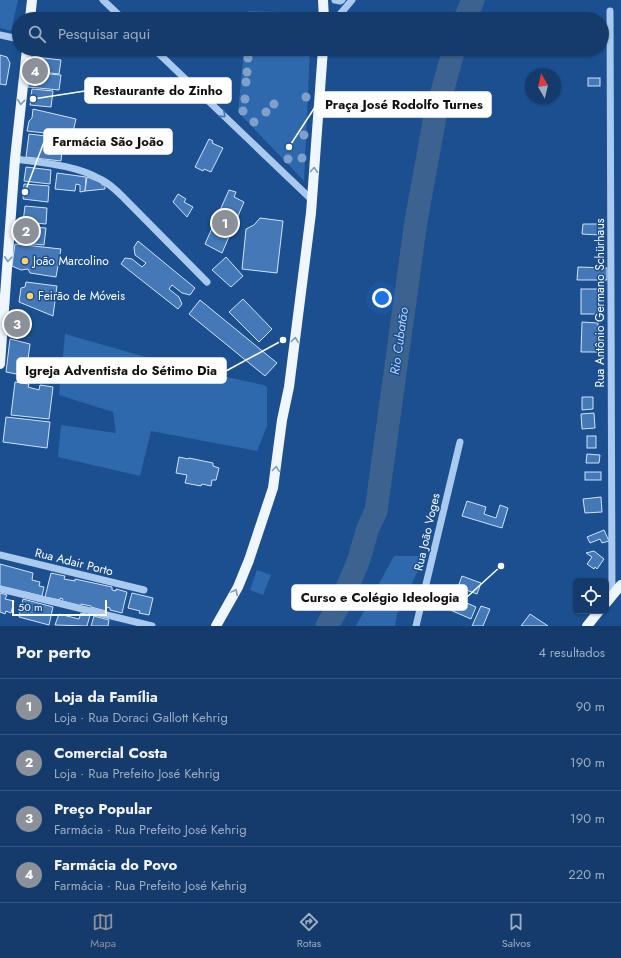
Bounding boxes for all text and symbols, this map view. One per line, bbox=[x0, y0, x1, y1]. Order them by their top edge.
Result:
search box bbox=[12, 12, 609, 56]
icon: search bbox=[26, 23, 48, 45]
text: Pesquisar aqui bbox=[58, 23, 150, 45]
pin: 4 bbox=[22, 56, 48, 86]
north arrow bbox=[525, 68, 561, 104]
callout: Restaurante do Zinho bbox=[85, 78, 231, 103]
text: Restaurante do Zinho bbox=[93, 81, 223, 100]
callout: Praça José Rodolfo Turnes bbox=[317, 92, 491, 117]
text: Praça José Rodolfo Turnes bbox=[325, 95, 483, 114]
one-way arrow bbox=[17, 99, 26, 105]
one-way arrow bbox=[218, 110, 226, 118]
callout: Farmácia São João bbox=[44, 129, 172, 154]
text: Farmácia São João bbox=[52, 132, 164, 151]
one-way arrow bbox=[310, 167, 319, 173]
pin: 1 bbox=[212, 208, 238, 238]
pin: 2 bbox=[13, 216, 39, 246]
street label: Rua Antônio Germano Schürhaus bbox=[591, 218, 609, 388]
place label: João Marcolino bbox=[31, 252, 109, 270]
one-way arrow bbox=[3, 256, 12, 262]
marker: João Marcolino bbox=[20, 256, 30, 266]
place label: Feirão de Móveis bbox=[38, 287, 125, 305]
your location bbox=[372, 288, 392, 308]
marker: Feirão de Móveis bbox=[25, 291, 35, 301]
water label: Rio Cubatão bbox=[385, 306, 413, 376]
pin: 3 bbox=[4, 309, 30, 339]
one-way arrow bbox=[290, 337, 299, 344]
callout: Igreja Adventista do Sétimo Dia bbox=[17, 358, 226, 383]
text: Igreja Adventista do Sétimo Dia bbox=[25, 361, 217, 380]
one-way arrow bbox=[271, 466, 280, 472]
street label: Rua João Voges bbox=[409, 491, 445, 573]
street label: Rua Adair Porto bbox=[33, 544, 115, 581]
map controls bbox=[573, 578, 609, 614]
button: locate bbox=[573, 578, 609, 614]
callout: Curso e Colégio Ideologia bbox=[292, 585, 467, 610]
text: Curso e Colégio Ideologia bbox=[301, 588, 459, 607]
one-way arrow bbox=[230, 589, 238, 596]
scale bar bbox=[12, 598, 107, 617]
text: 50 m bbox=[18, 599, 43, 615]
text: Por perto bbox=[16, 640, 91, 664]
text: 4 resultados bbox=[538, 643, 605, 662]
text: Loja da Família bbox=[54, 686, 158, 708]
text: 1 bbox=[26, 697, 32, 716]
text: 90 m bbox=[576, 697, 605, 716]
text: Loja · Rua Doraci Gallott Kehrig bbox=[54, 708, 228, 727]
text: Comercial Costa bbox=[54, 742, 167, 764]
text: 2 bbox=[25, 753, 33, 772]
text: 190 m bbox=[570, 753, 605, 772]
text: Loja · Rua Prefeito José Kehrig bbox=[54, 764, 220, 783]
text: Preço Popular bbox=[54, 798, 152, 820]
text: 3 bbox=[25, 809, 33, 828]
text: 190 m bbox=[570, 809, 605, 828]
text: Farmácia · Rua Prefeito José Kehrig bbox=[54, 820, 247, 839]
text: Farmácia do Povo bbox=[54, 854, 177, 876]
text: 4 bbox=[24, 865, 34, 884]
text: 220 m bbox=[568, 865, 605, 884]
text: Farmácia · Rua Prefeito José Kehrig bbox=[54, 876, 247, 895]
tab: Mapa bbox=[90, 911, 116, 951]
tab: Rotas bbox=[297, 911, 321, 951]
tab: Salvos bbox=[502, 911, 531, 951]

